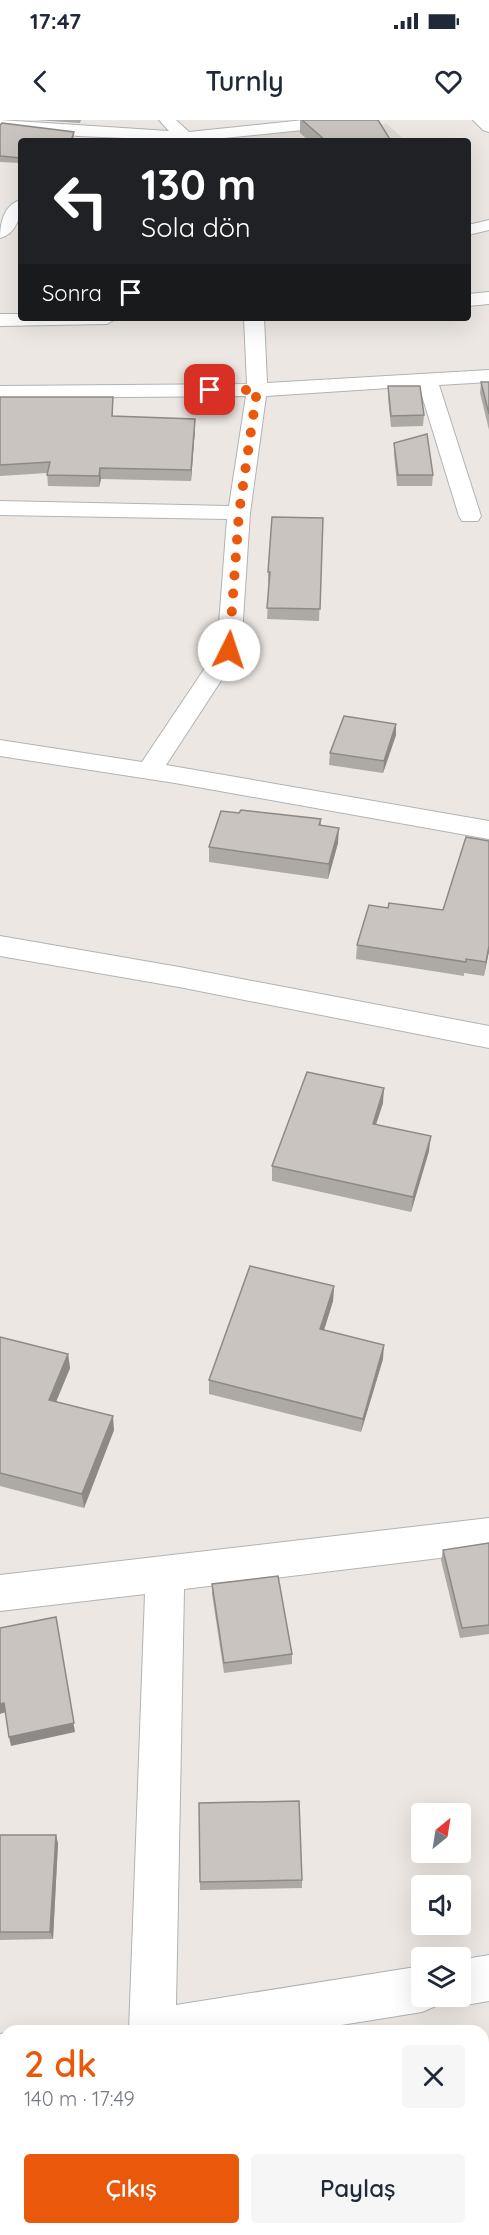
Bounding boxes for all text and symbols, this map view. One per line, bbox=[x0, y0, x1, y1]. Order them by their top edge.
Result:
text: 17:47 bbox=[30, 7, 81, 35]
text: Turnly bbox=[205, 64, 284, 98]
icon: back bbox=[24, 65, 57, 98]
icon: heart bbox=[432, 65, 465, 98]
text: 130 m bbox=[141, 158, 256, 211]
icon: left bbox=[42, 162, 120, 240]
text: Sola dön bbox=[141, 210, 251, 244]
icon: arrive bbox=[114, 276, 147, 309]
text: Sonra bbox=[42, 279, 102, 307]
pin bbox=[184, 364, 235, 415]
icon: arrive bbox=[193, 373, 226, 406]
position arrow bbox=[197, 618, 261, 682]
north arrow bbox=[411, 1803, 471, 1863]
map controls bbox=[411, 1803, 471, 2007]
button: sound bbox=[411, 1875, 471, 1935]
button: layers bbox=[411, 1947, 471, 2007]
text: 2 dk bbox=[24, 2041, 97, 2086]
button: close bbox=[402, 2045, 465, 2108]
text: 140 m · 17:49 bbox=[24, 2086, 135, 2111]
button: Çıkış bbox=[24, 2154, 239, 2223]
button: Paylaş bbox=[251, 2154, 465, 2223]

